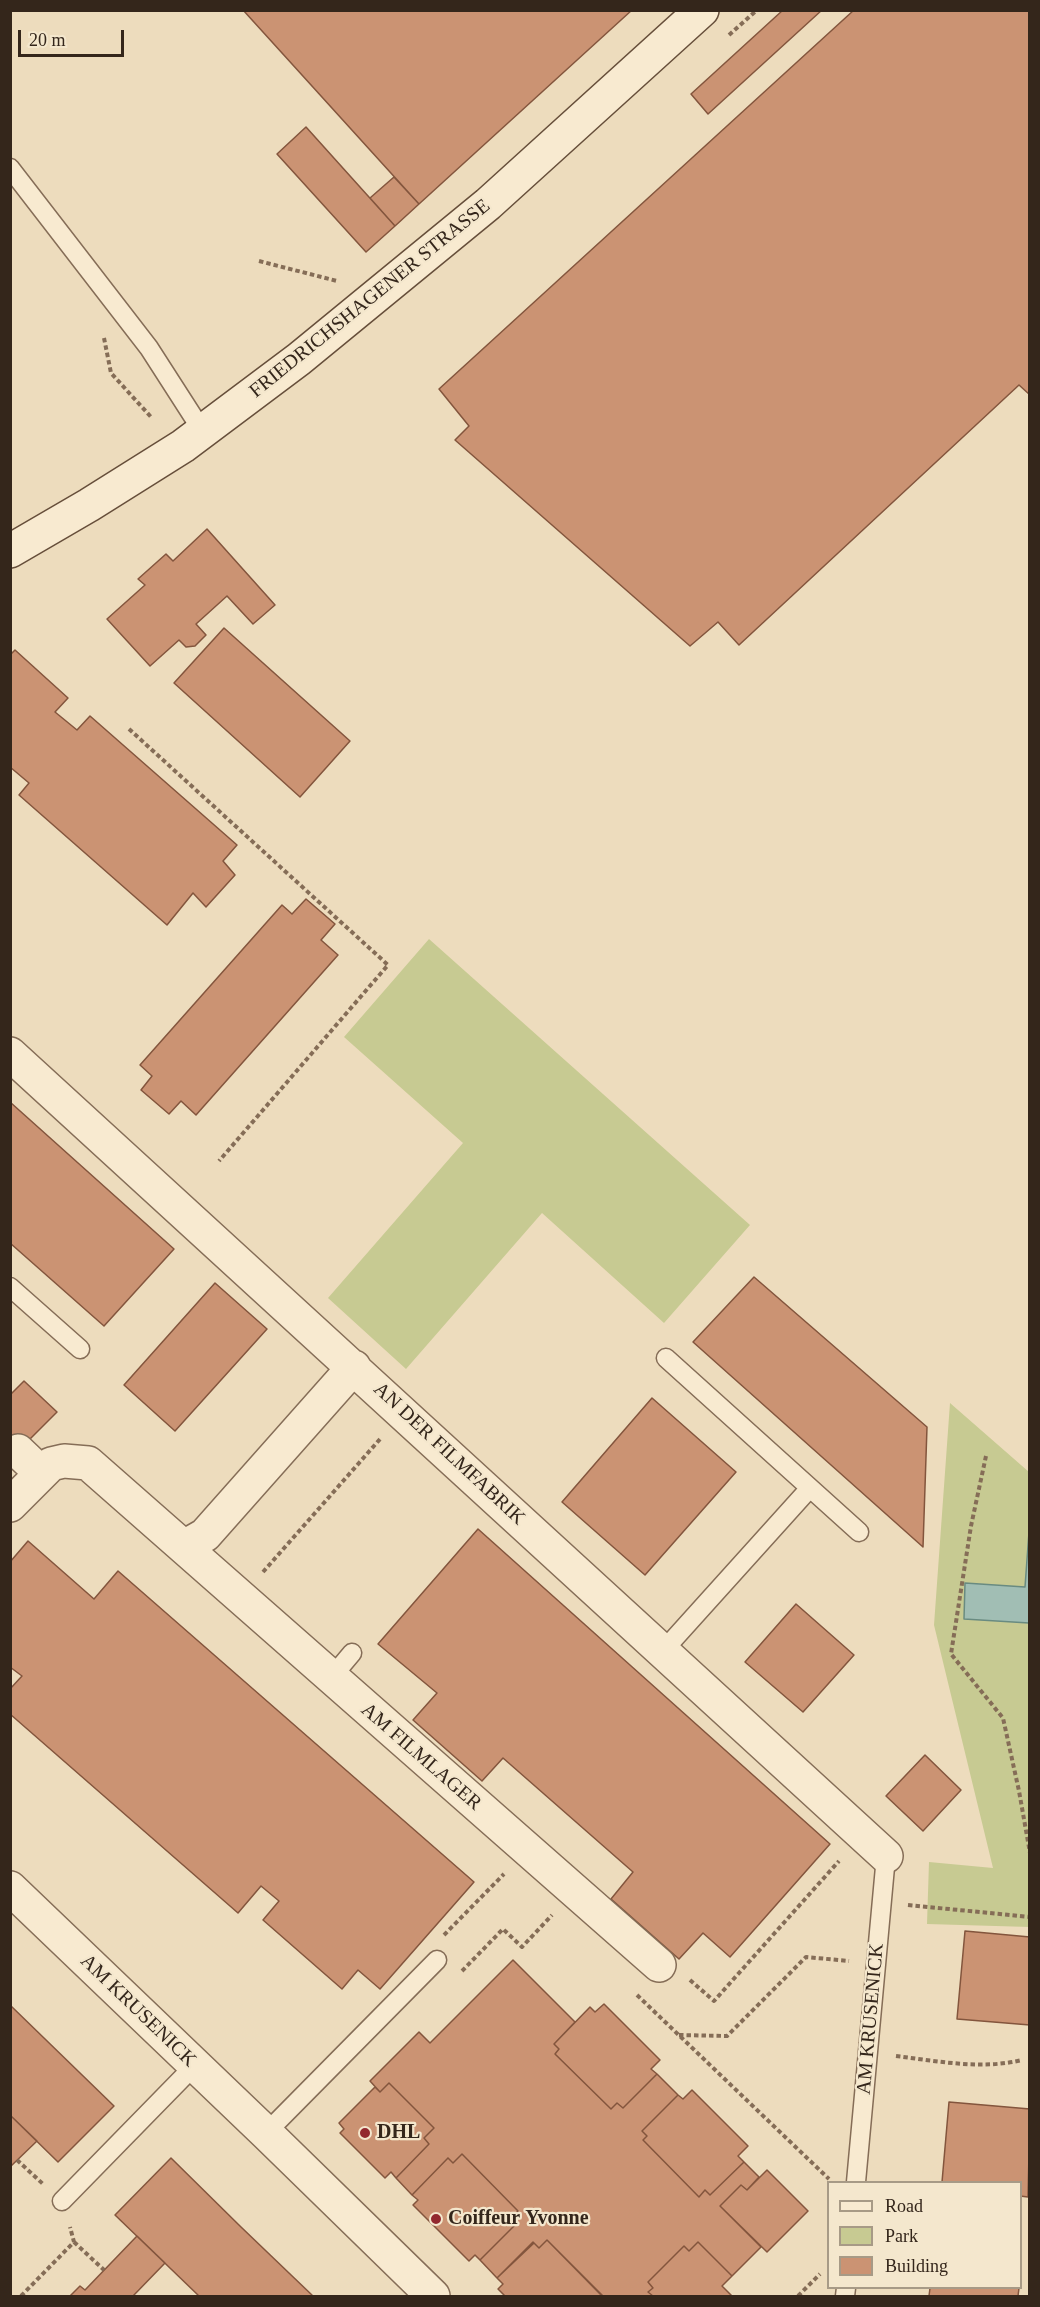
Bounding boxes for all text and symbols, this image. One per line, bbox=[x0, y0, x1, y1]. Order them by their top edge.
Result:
scale bar bbox=[21, 18, 128, 56]
text: 20 m bbox=[29, 30, 66, 50]
street label: FRIEDRICHSHAGENER STRASSE bbox=[245, 194, 495, 404]
street label: AN DER FILMFABRIK bbox=[368, 1378, 530, 1530]
street label: AM FILMLAGER bbox=[356, 1698, 486, 1816]
street label: AM KRUSENICK bbox=[852, 1942, 890, 2096]
street label: AM KRUSENICK bbox=[75, 1950, 201, 2072]
place label: DHL bbox=[377, 2121, 420, 2145]
marker: DHL bbox=[358, 2126, 372, 2140]
legend bbox=[827, 2181, 1022, 2289]
text: Road bbox=[885, 2196, 923, 2216]
place label: Coiffeur Yvonne bbox=[448, 2207, 589, 2231]
marker: Coiffeur Yvonne bbox=[429, 2212, 443, 2226]
text: Park bbox=[885, 2226, 918, 2246]
text: Building bbox=[885, 2256, 948, 2276]

